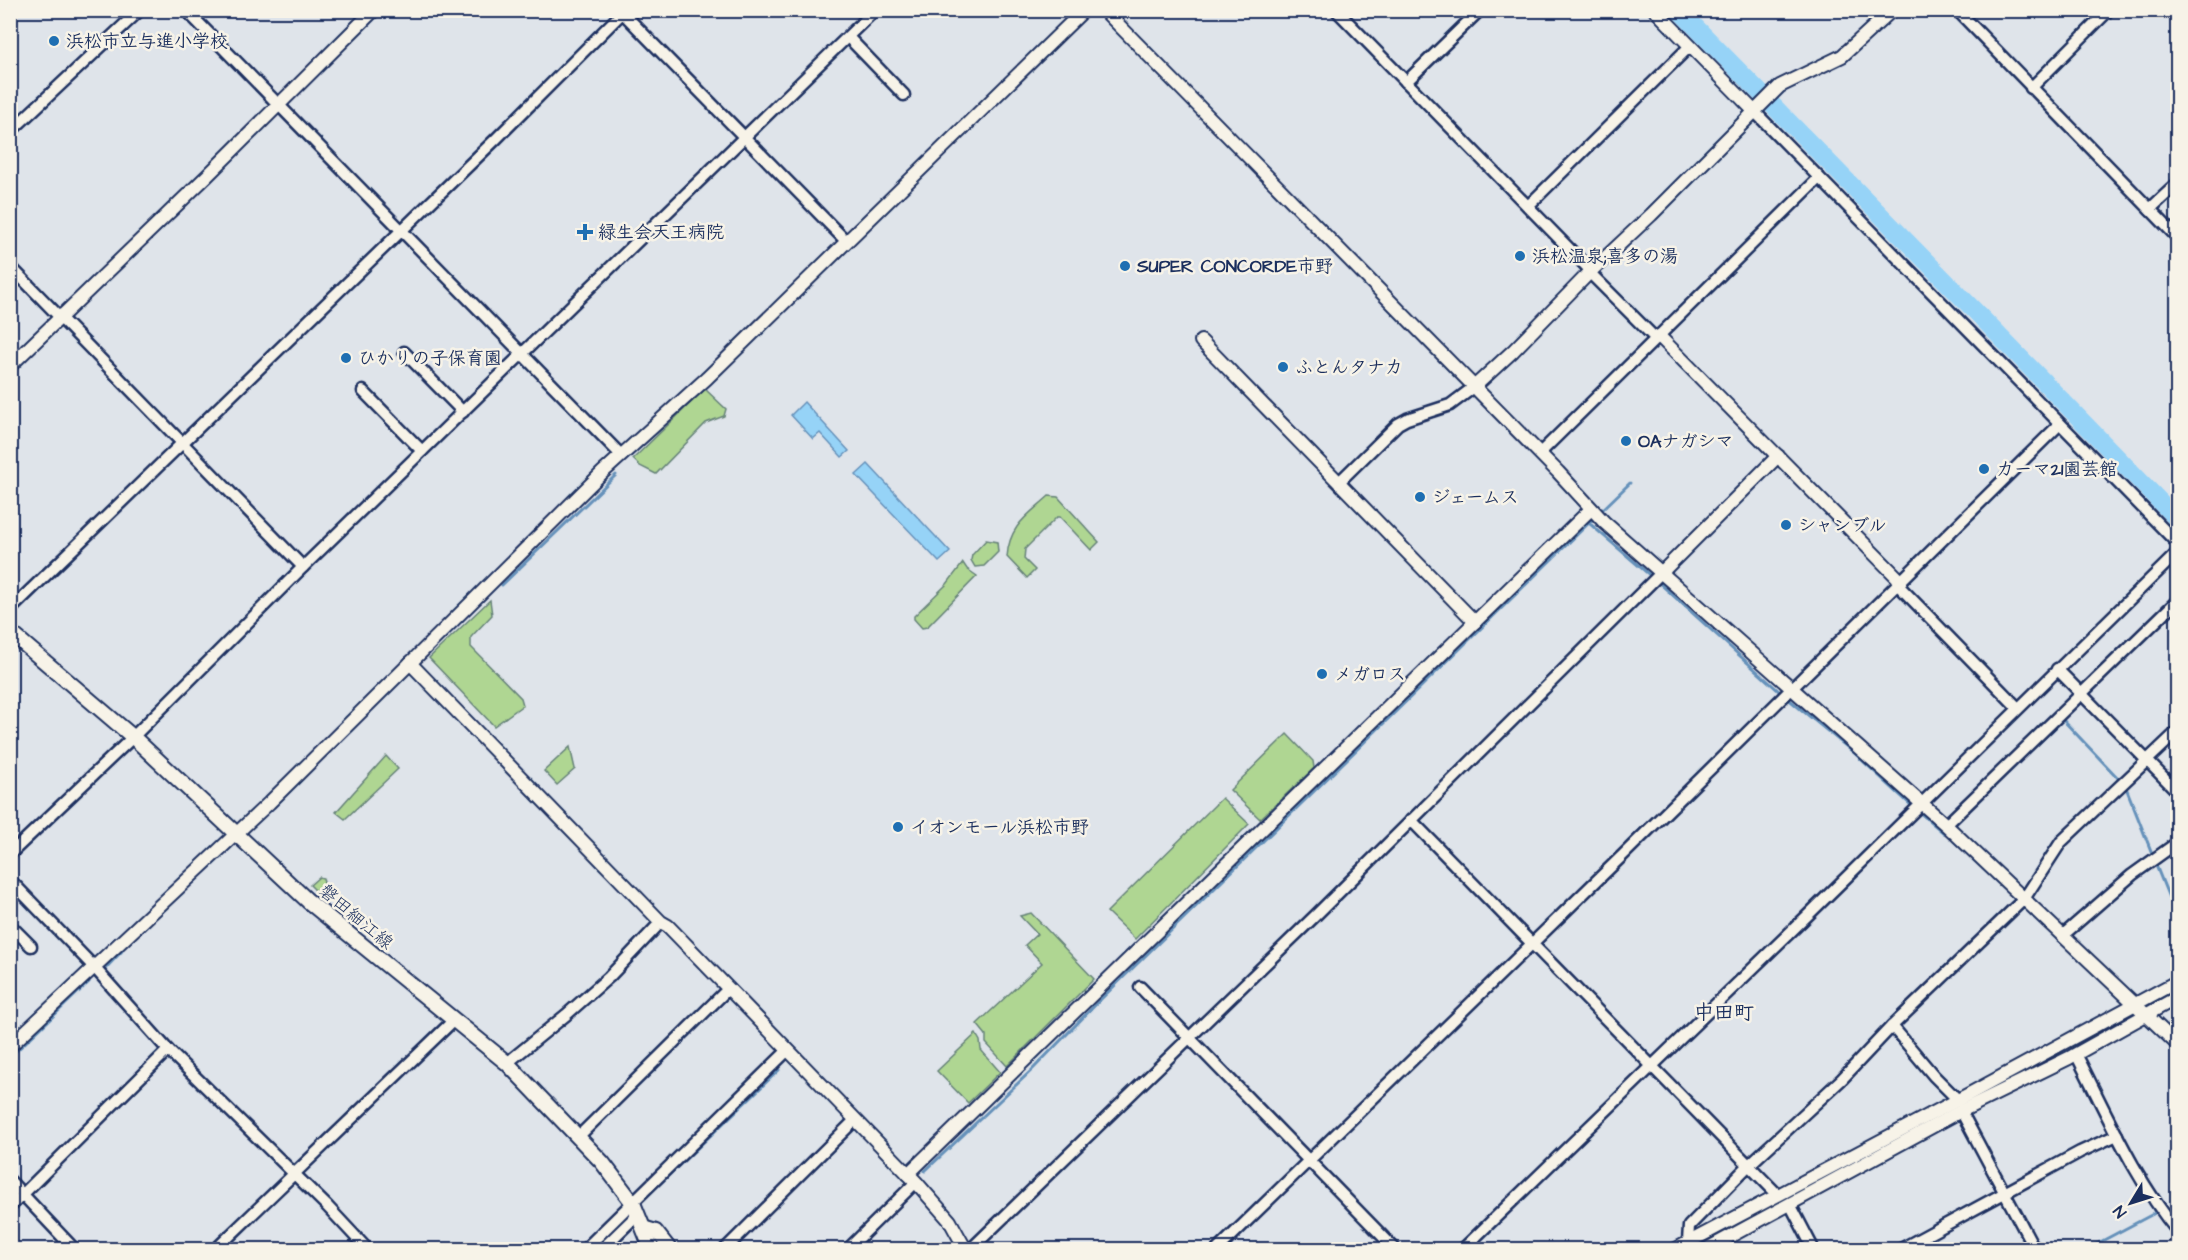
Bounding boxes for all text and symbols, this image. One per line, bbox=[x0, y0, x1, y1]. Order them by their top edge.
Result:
place label: 浜松市立与進小学校 bbox=[66, 29, 228, 54]
marker: 浜松市立与進小学校 bbox=[47, 34, 61, 48]
place label: 緑生会天王病院 bbox=[598, 220, 724, 245]
marker: 緑生会天王病院 bbox=[576, 223, 594, 241]
place label: 浜松温泉;喜多の湯 bbox=[1532, 244, 1678, 269]
marker: 浜松温泉;喜多の湯 bbox=[1513, 249, 1527, 263]
place label: SUPER CONCORDE市野 bbox=[1136, 254, 1333, 279]
marker: SUPER CONCORDE市野 bbox=[1118, 259, 1132, 273]
place label: ひかりの子保育園 bbox=[358, 346, 502, 371]
marker: ひかりの子保育園 bbox=[339, 351, 353, 365]
place label: ふとんタナカ bbox=[1295, 355, 1403, 380]
marker: ふとんタナカ bbox=[1276, 360, 1290, 374]
place label: OAナガシマ bbox=[1638, 429, 1734, 454]
marker: OAナガシマ bbox=[1619, 434, 1633, 448]
place label: カーマ21園芸館 bbox=[1996, 457, 2117, 482]
marker: カーマ21園芸館 bbox=[1977, 462, 1991, 476]
place label: ジェームス bbox=[1432, 485, 1519, 510]
marker: ジェームス bbox=[1413, 490, 1427, 504]
place label: シャンブル bbox=[1798, 513, 1886, 538]
marker: シャンブル bbox=[1779, 518, 1793, 532]
place label: メガロス bbox=[1334, 662, 1406, 687]
marker: メガロス bbox=[1315, 667, 1329, 681]
place label: イオンモール浜松市野 bbox=[910, 815, 1089, 840]
marker: イオンモール浜松市野 bbox=[891, 820, 905, 834]
street label: 磐田細江線 bbox=[313, 878, 399, 956]
district label: 中田町 bbox=[1694, 999, 1754, 1027]
north arrow bbox=[2101, 1173, 2161, 1233]
text: N bbox=[2108, 1201, 2132, 1222]

